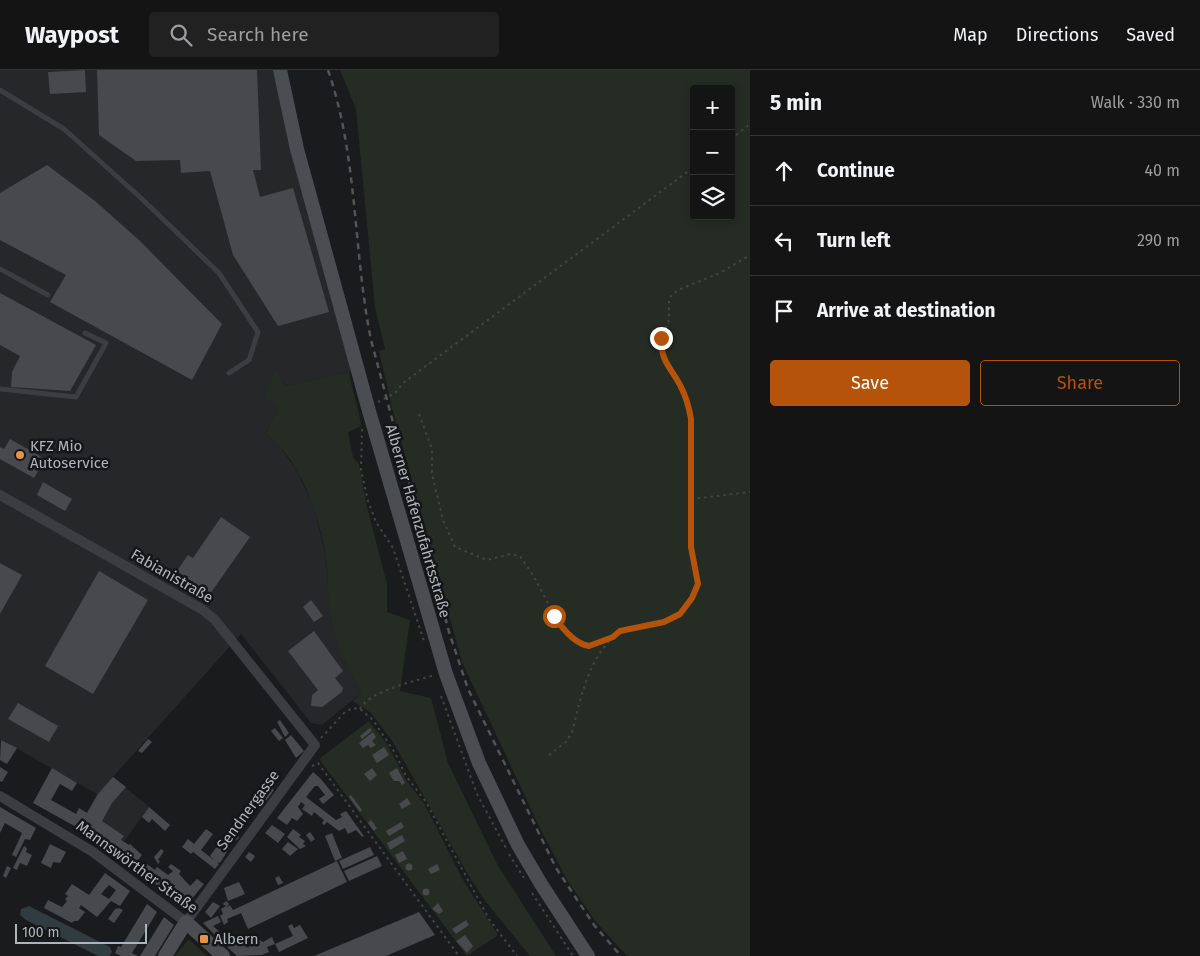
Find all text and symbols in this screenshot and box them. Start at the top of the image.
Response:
search box [149,12,499,57]
text: Waypost [25,21,119,49]
icon: search [167,21,195,49]
text: Search here [207,23,309,46]
text: Map [953,24,988,46]
text: Directions [1016,24,1098,46]
text: Saved [1126,24,1175,46]
map controls [690,85,735,220]
button: + [690,85,735,130]
text: 5 min [770,90,822,116]
text: Walk · 330 m [1091,93,1180,112]
button: − [690,130,735,175]
icon: ahead [770,157,798,185]
text: Continue [817,159,895,182]
text: 40 m [1145,161,1180,180]
button: layers [690,175,735,220]
icon: left [770,227,798,255]
text: Turn left [817,229,891,252]
text: 290 m [1137,231,1180,250]
icon: arrive [770,297,798,325]
text: Arrive at destination [817,299,996,322]
route end [650,327,673,350]
button: Save [770,360,970,406]
button: Share [980,360,1180,406]
street label: Alberner Hafenzufahrtsstraße [382,422,454,620]
place label: KFZ Mio Autoservice [30,437,109,472]
marker: KFZ Mio Autoservice [14,449,26,461]
street label: Fabianistraße [128,545,216,607]
route start [543,605,566,628]
street label: Sendnergasse [213,767,283,853]
street label: Mannswörther Straße [73,817,201,917]
scale bar [15,921,148,944]
text: 100 m [22,924,59,941]
place label: Albern [214,930,259,948]
marker: Albern [198,933,210,945]

